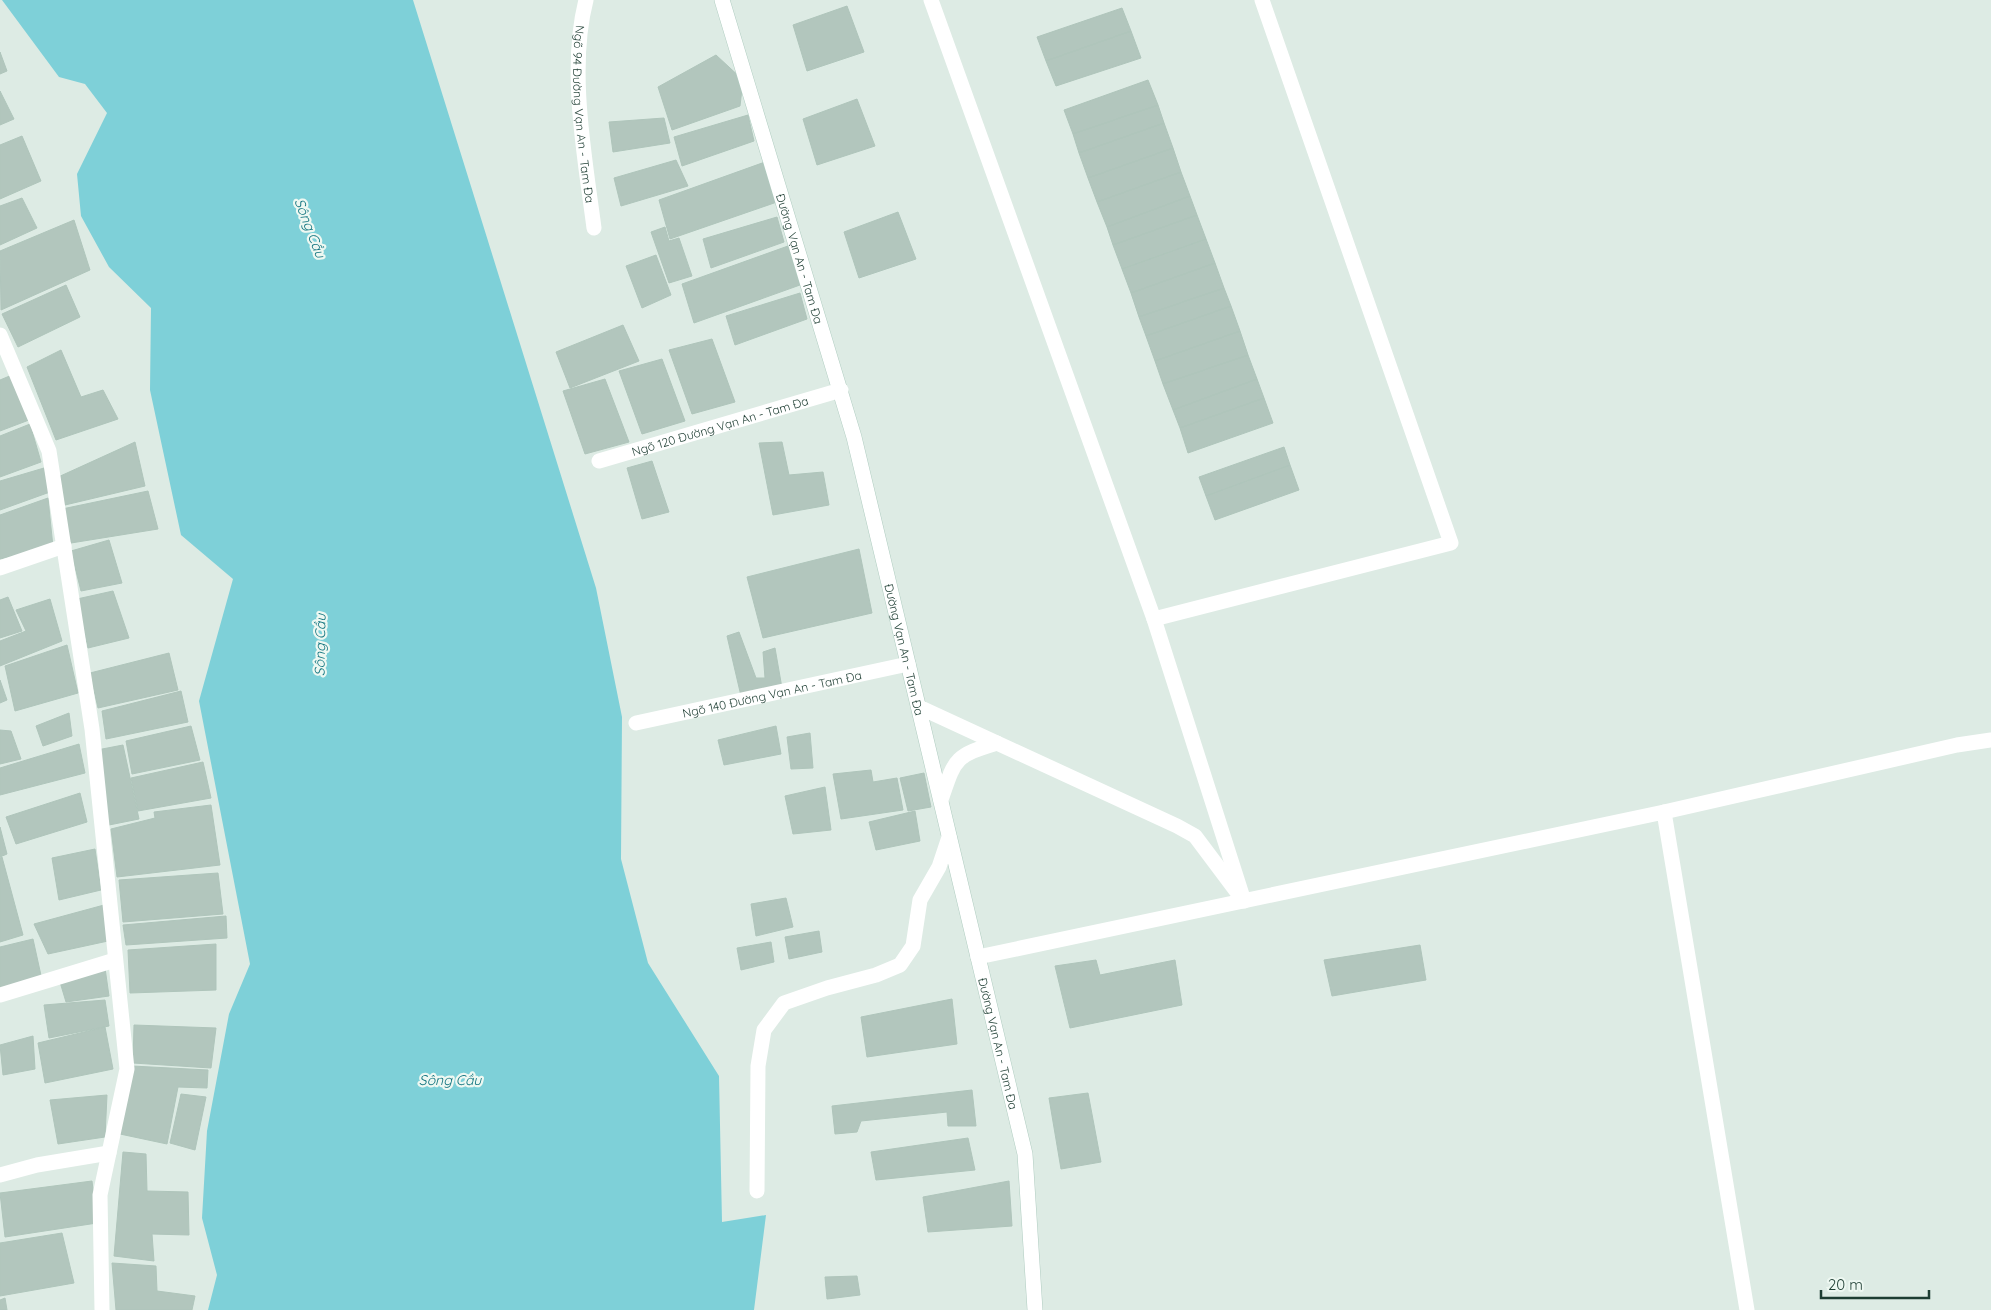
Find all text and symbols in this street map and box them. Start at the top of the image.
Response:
street label: Ngõ 94 Đường Vạn An - Tam Đa [571,24,598,204]
street label: Đường Vạn An - Tam Đa [773,192,827,325]
water label: Sông Cầu [290,196,330,261]
street label: Ngõ 120 Đường Vạn An - Tam Đa [630,392,810,459]
street label: Đường Vạn An - Tam Đa [882,582,928,717]
water label: Sông Cầu [310,613,330,676]
street label: Ngõ 140 Đường Vạn An - Tam Đa [681,667,863,720]
street label: Đường Vạn An - Tam Đa [976,976,1022,1111]
water label: Sông Cầu [419,1071,482,1089]
scale bar [1821,1268,1928,1300]
text: 20 m [1828,1275,1863,1294]

